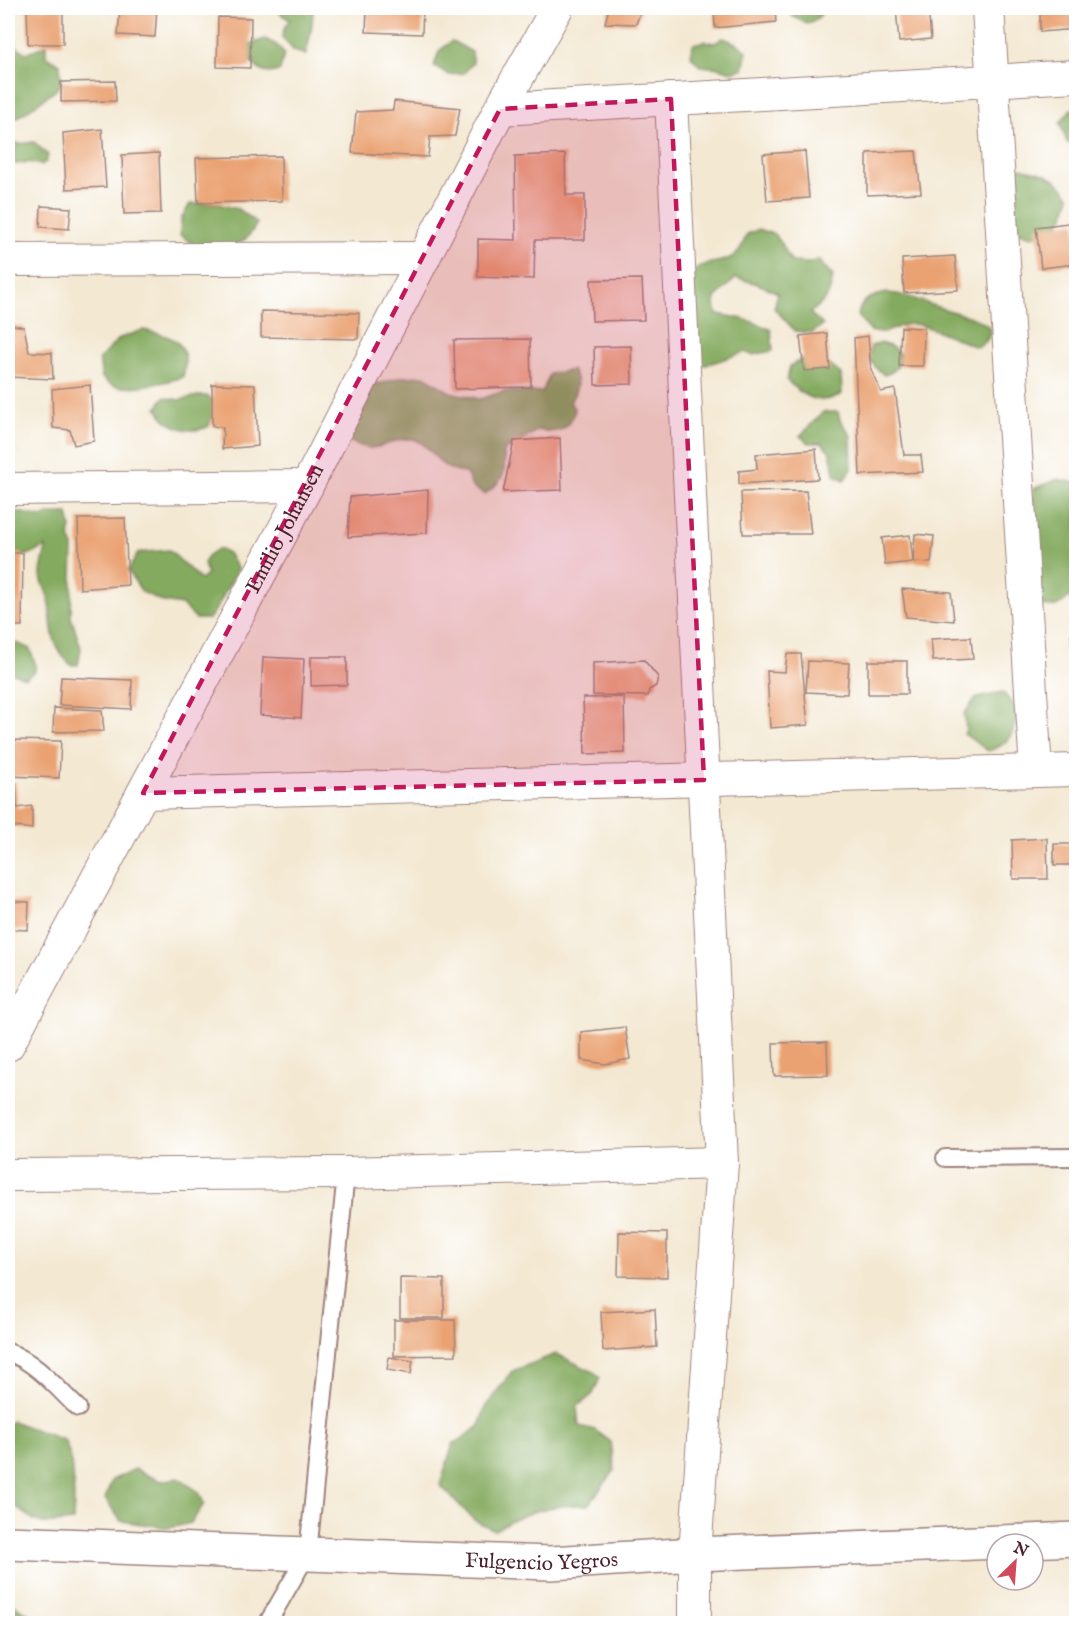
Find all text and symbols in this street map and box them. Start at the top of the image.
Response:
street label: Emilio Johansen [240,460,331,598]
north arrow [985,1532,1045,1592]
text: N [1009,1538,1031,1562]
street label: Fulgencio Yegros [465,1547,619,1578]

